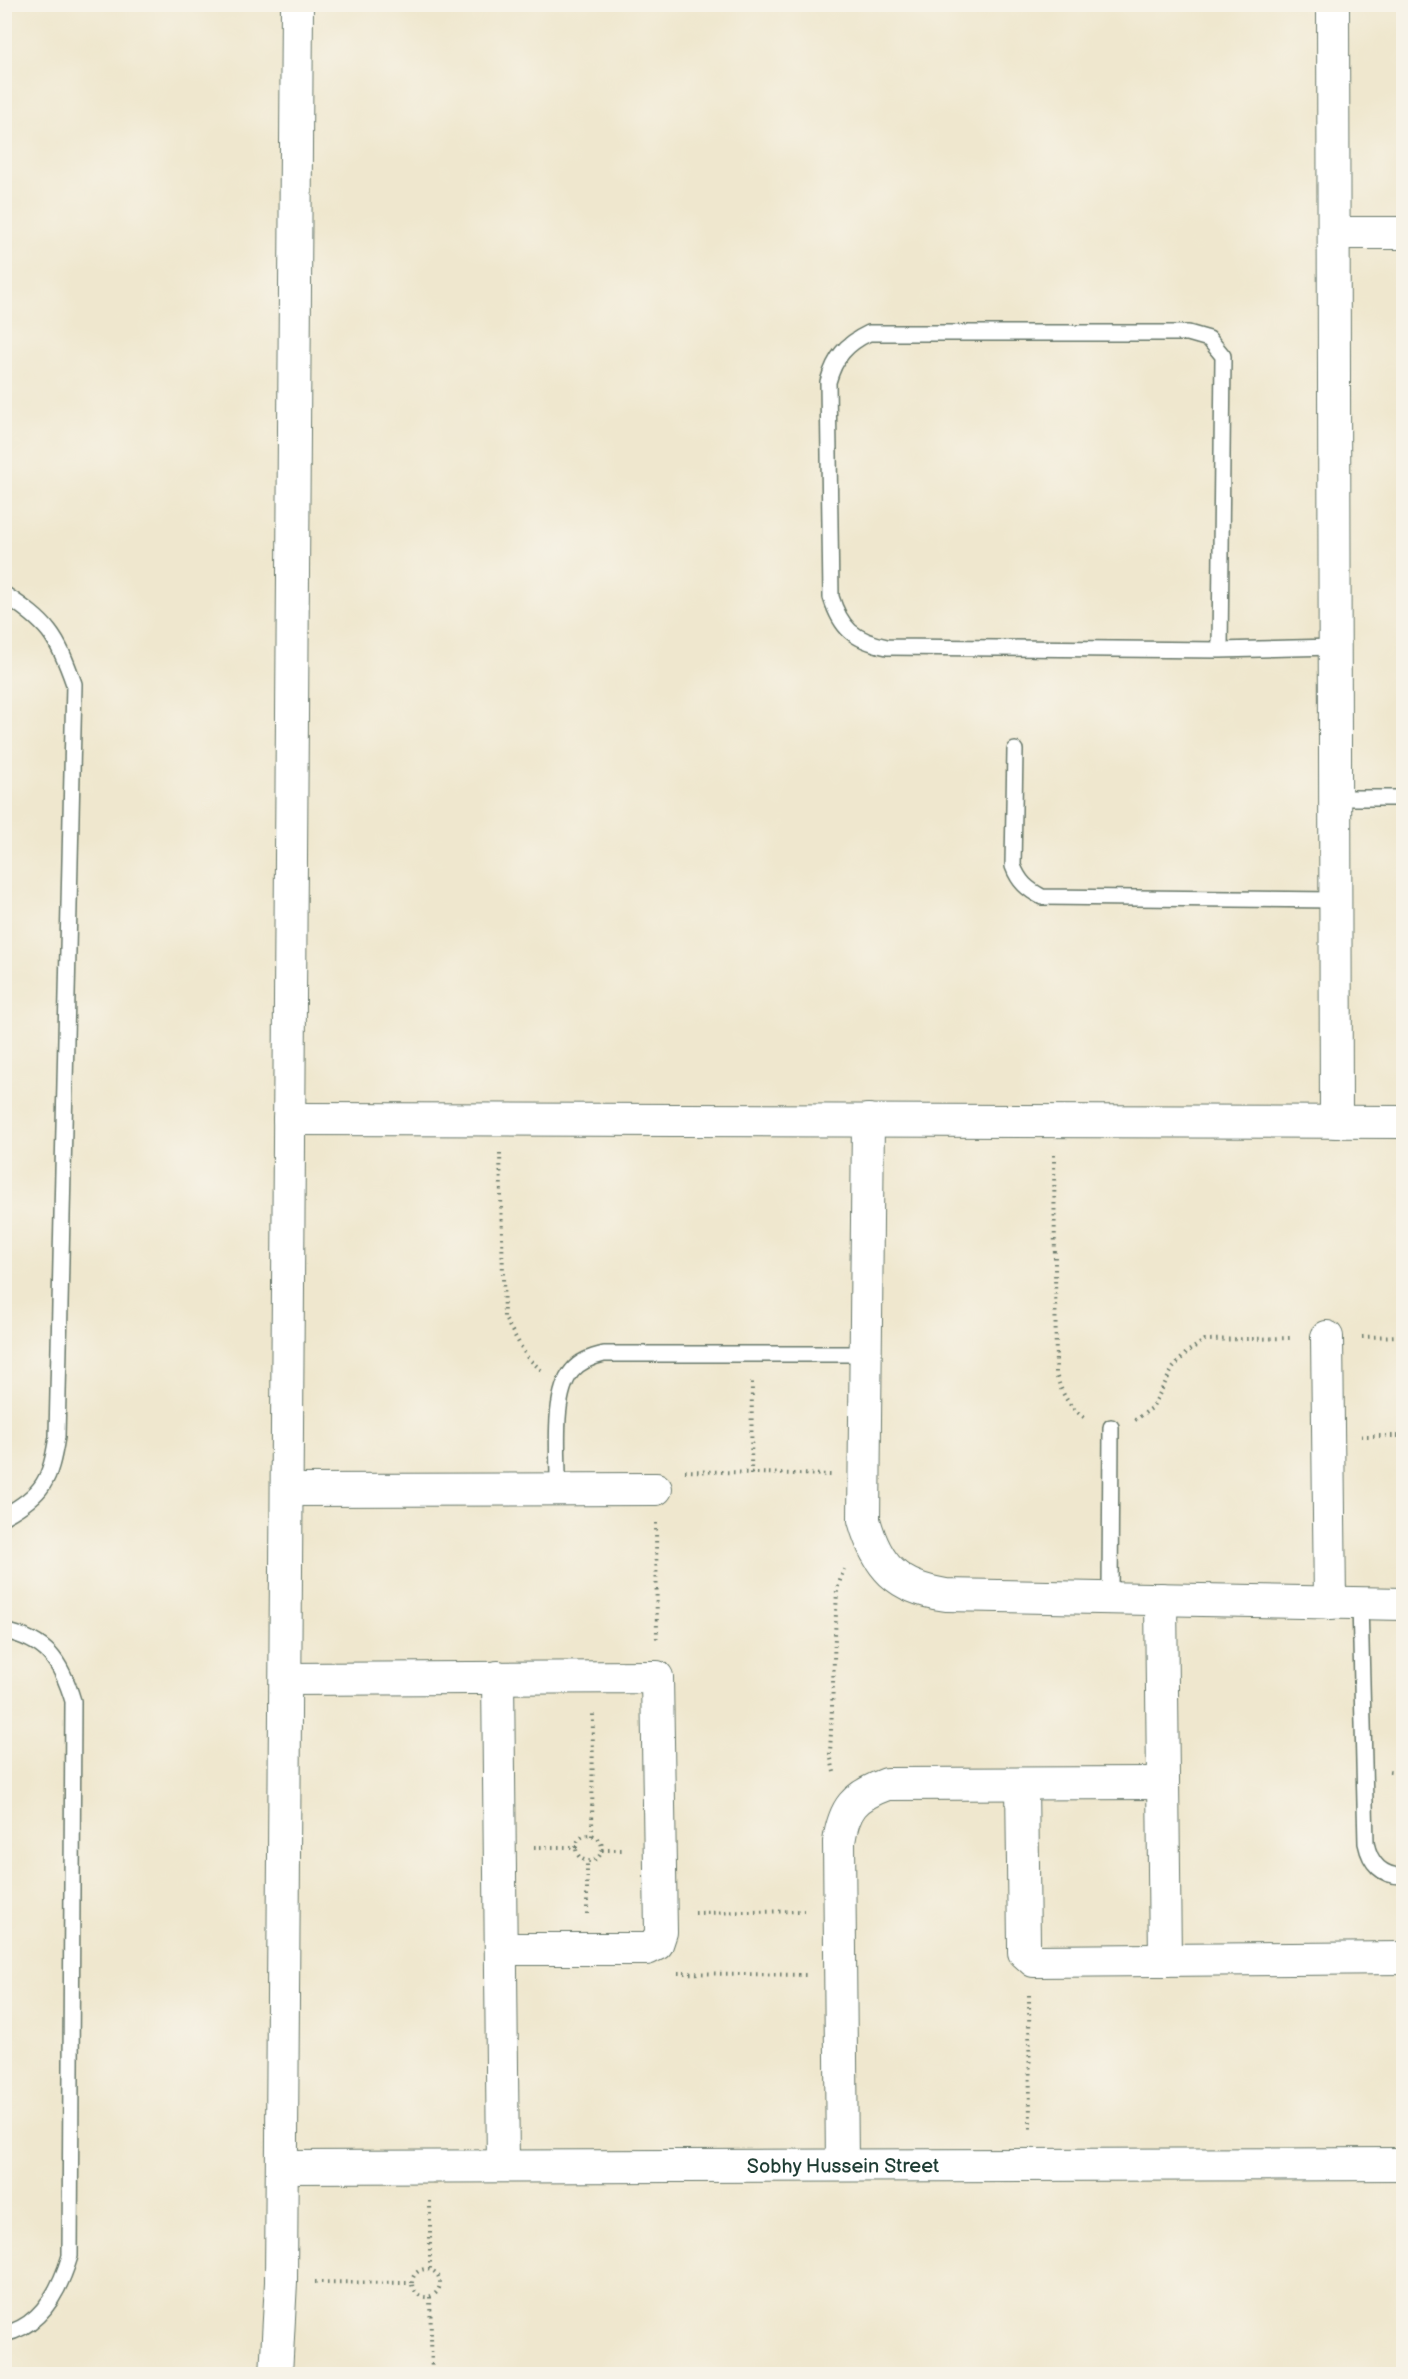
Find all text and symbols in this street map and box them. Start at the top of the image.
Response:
street label: Sobhy Hussein Street [747,2154,939,2179]

